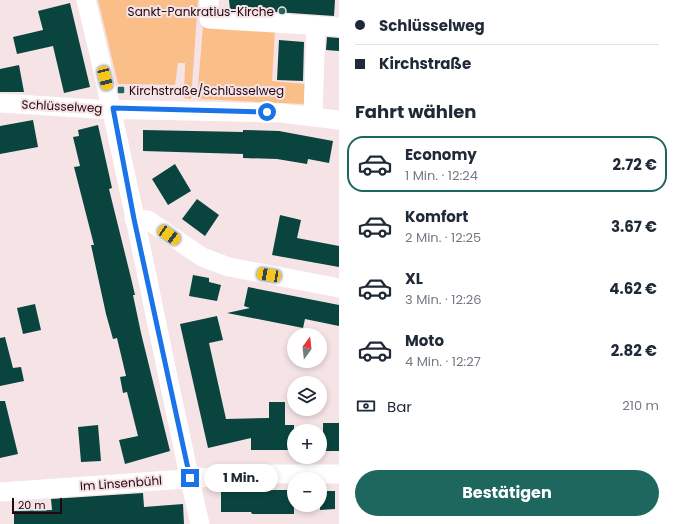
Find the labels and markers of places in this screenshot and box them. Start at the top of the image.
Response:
place label: Sankt-Pankratius-Kirche [128,3,274,20]
marker: Sankt-Pankratius-Kirche [277,6,287,16]
place label: Kirchstraße/Schlüsselweg [129,82,284,99]
marker: Kirchstraße/Schlüsselweg [116,85,126,95]

